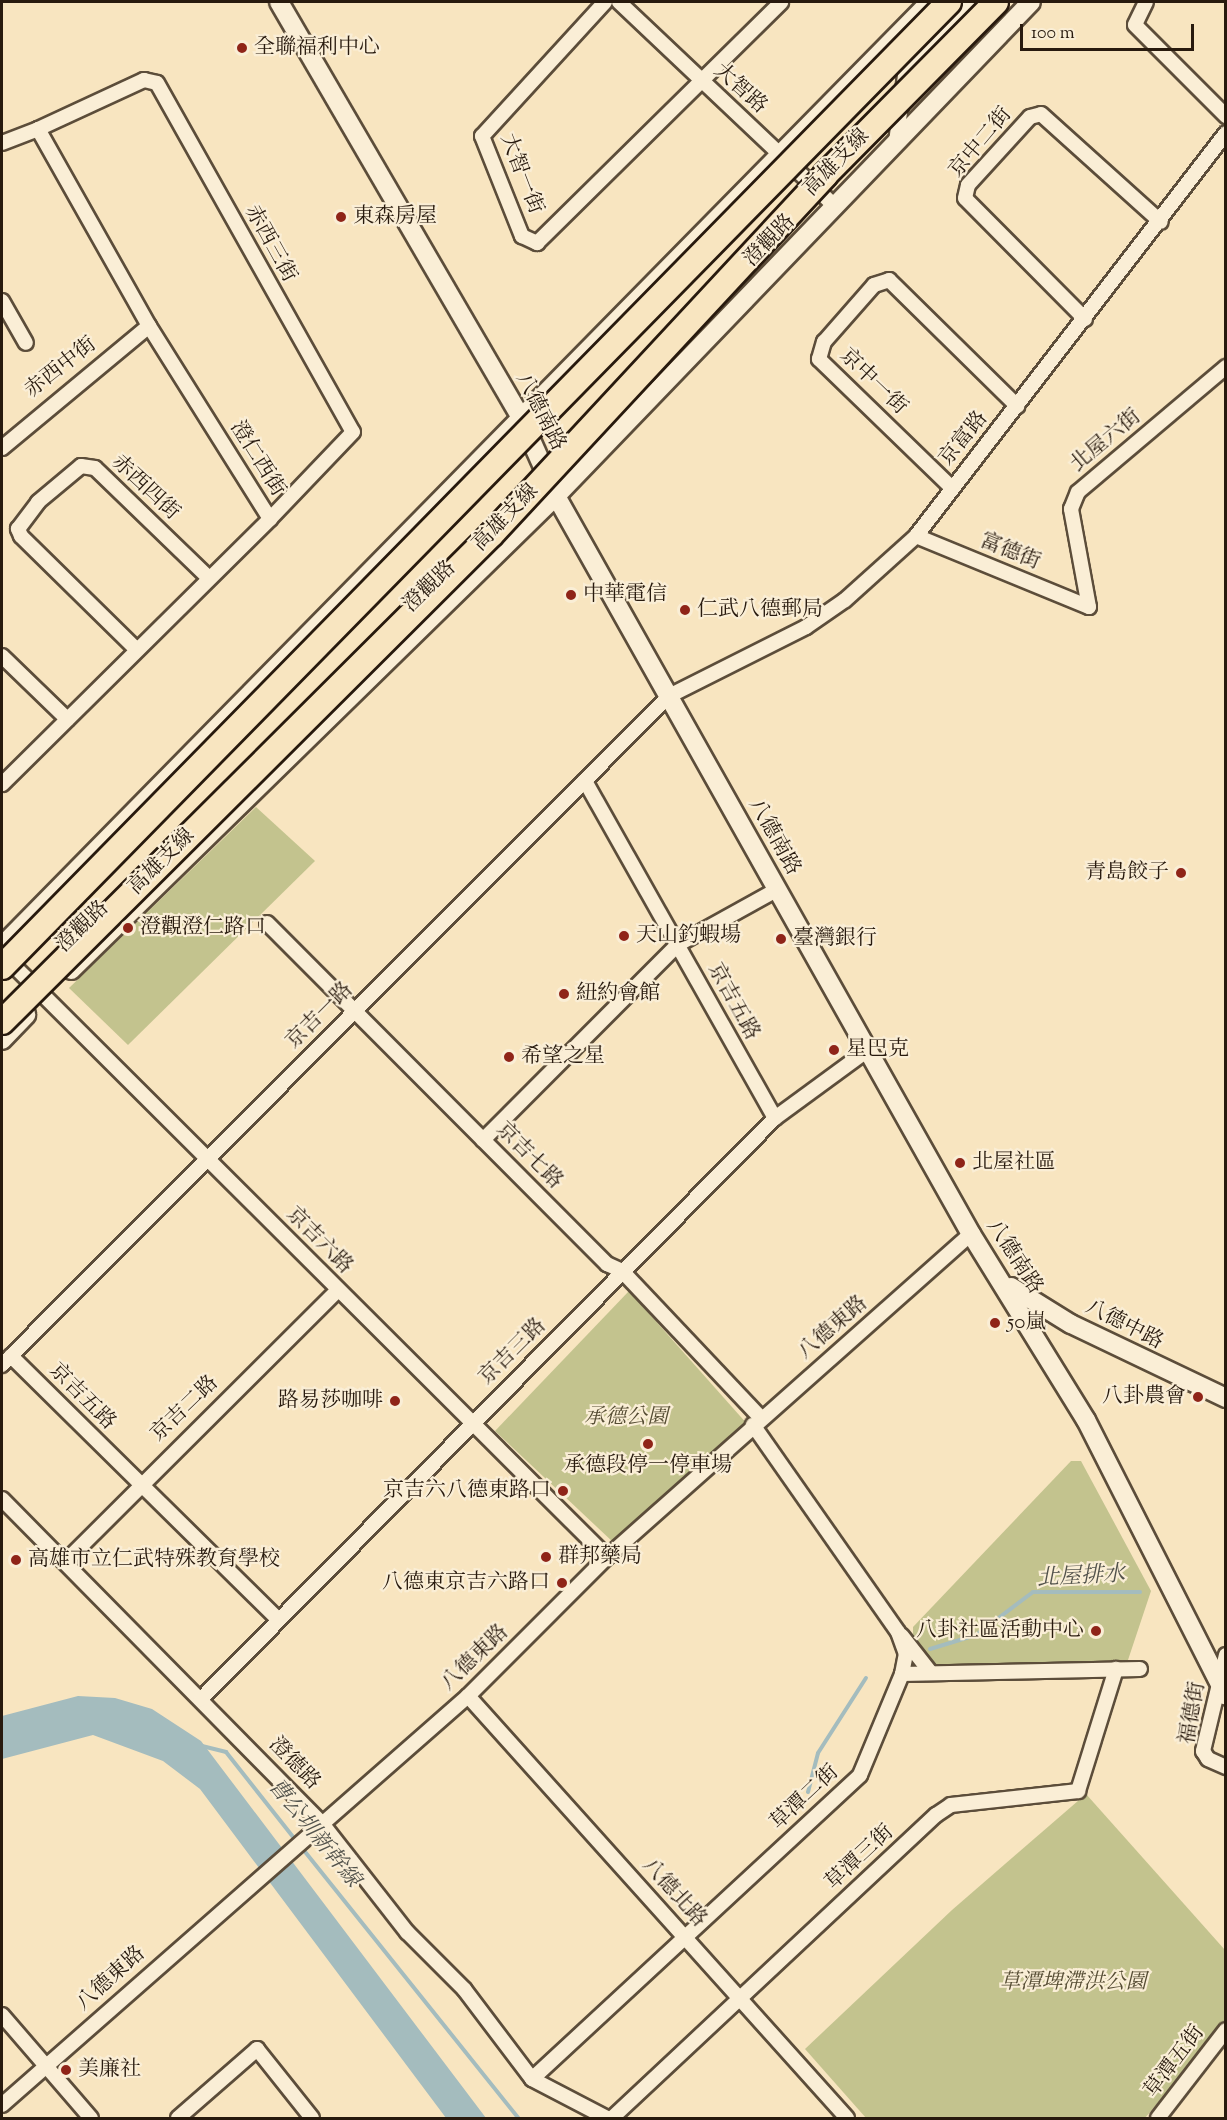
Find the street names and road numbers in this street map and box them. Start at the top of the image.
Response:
street label: 大智路 [708,59,772,119]
street label: 京中二街 [944,103,1018,183]
street label: 高雄支線 [799,124,875,202]
street label: 大智一街 [494,130,548,218]
street label: 赤西三街 [239,201,301,287]
street label: 澄觀路 [739,210,801,272]
street label: 赤西中街 [20,332,102,404]
street label: 京中一街 [834,344,912,420]
street label: 八德南路 [510,369,570,455]
street label: 北屋六街 [1066,404,1146,478]
street label: 京富路 [934,407,994,471]
street label: 澄仁西街 [224,417,290,501]
street label: 赤西四街 [106,450,184,526]
street label: 高雄支線 [468,479,544,557]
street label: 富德街 [976,529,1044,575]
street label: 澄觀路 [399,556,461,618]
street label: 八德南路 [743,794,805,880]
street label: 高雄支線 [123,823,201,901]
street label: 澄觀路 [52,896,114,958]
street label: 京吉五路 [702,959,764,1045]
street label: 京吉一路 [281,977,359,1055]
street label: 京吉七路 [490,1117,568,1195]
street label: 京吉六路 [280,1202,358,1280]
street label: 八德南路 [981,1215,1047,1299]
street label: 八德東路 [793,1291,873,1365]
street label: 八德中路 [1081,1295,1167,1355]
street label: 京吉三路 [474,1313,552,1391]
street label: 京吉五路 [43,1358,121,1436]
street label: 京吉二路 [146,1371,224,1447]
street label: 八德東路 [436,1620,514,1696]
street label: 福德街 [1175,1680,1211,1746]
street label: 澄德路 [263,1733,325,1795]
street label: 草潭二街 [766,1760,844,1836]
street label: 草潭三街 [821,1820,899,1896]
street label: 八德北路 [637,1853,711,1933]
street label: 八德東路 [71,1942,151,2016]
street label: 草潭五街 [1140,2021,1210,2103]

